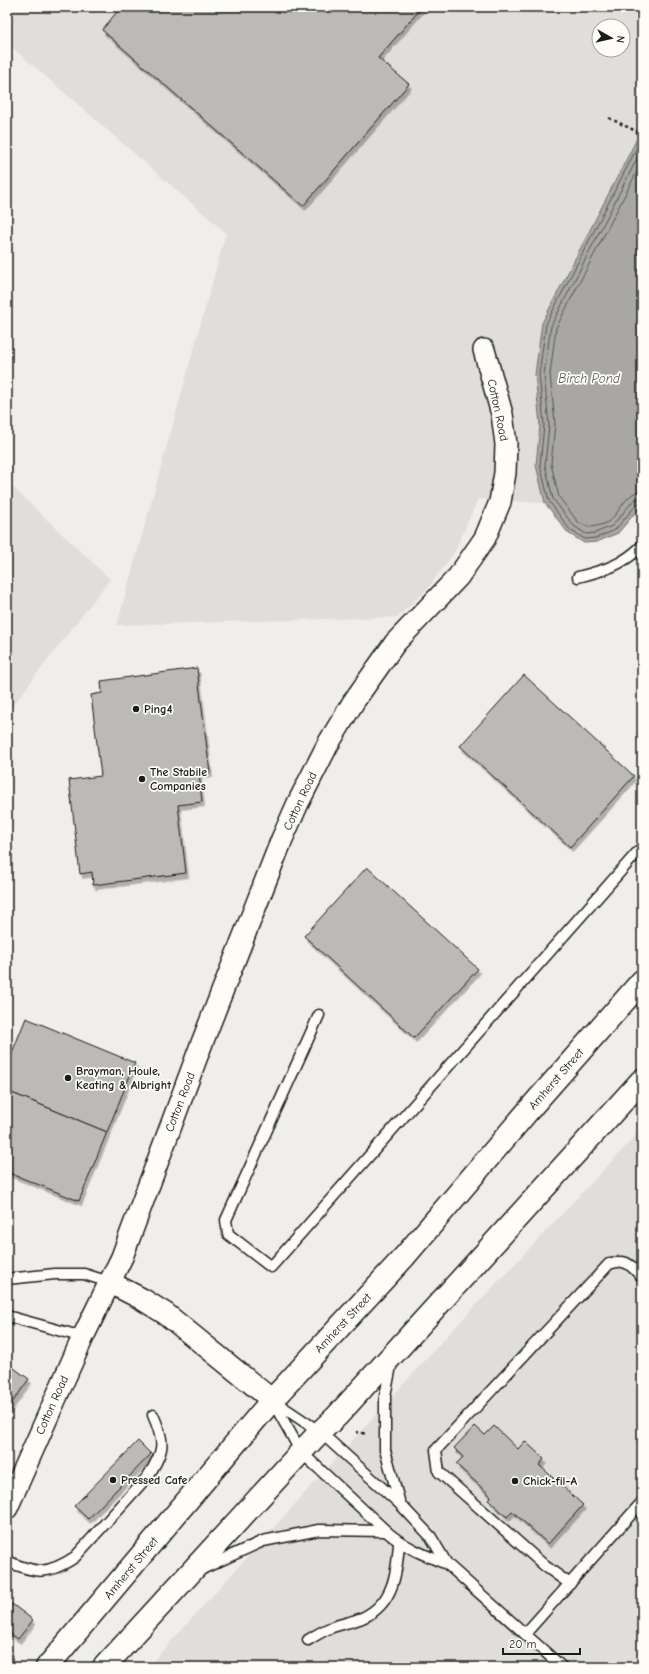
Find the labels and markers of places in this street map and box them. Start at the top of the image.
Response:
place label: Ping4 [144,702,173,716]
marker: Ping4 [131,704,141,714]
place label: The Stabile Companies [150,765,207,793]
marker: The Stabile Companies [137,774,147,784]
place label: Brayman, Houle, Keating & Albright [76,1064,172,1092]
marker: Brayman, Houle, Keating & Albright [63,1073,73,1083]
place label: Pressed Cafe [121,1473,188,1487]
place label: Chick-fil-A [523,1474,578,1488]
marker: Pressed Cafe [108,1475,118,1485]
marker: Chick-fil-A [510,1476,520,1486]

